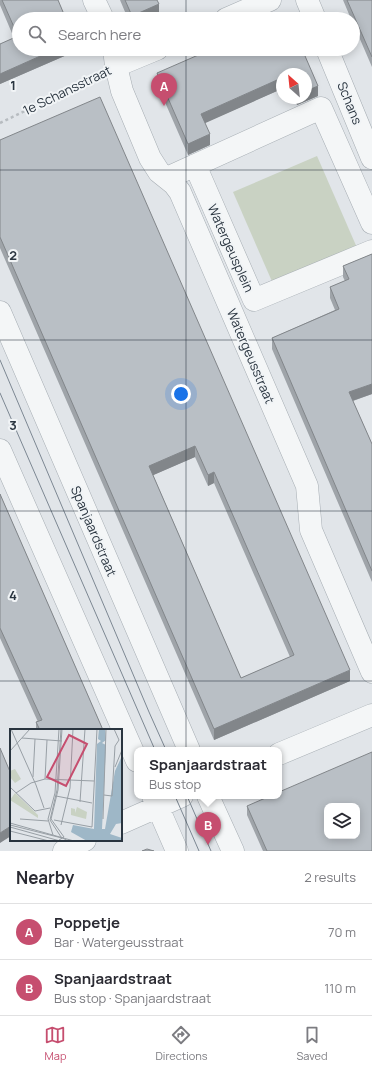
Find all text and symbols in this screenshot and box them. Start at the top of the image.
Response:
search box [12,12,360,56]
icon: search [26,23,48,45]
text: Search here [58,24,141,45]
street label: 1e Schansstraat [20,61,114,119]
north arrow [276,68,312,104]
pin: A [151,73,177,106]
text: 1 [10,76,16,94]
street label: Schans [333,79,367,127]
street label: Watergeusplein [204,201,258,295]
text: 2 [9,246,17,264]
street label: Watergeusstraat [223,306,279,406]
your location [171,384,191,404]
text: 3 [9,416,17,434]
street label: Spanjaardstraat [67,483,121,579]
text: 4 [9,586,17,604]
inset map [10,729,122,841]
popup [134,747,282,799]
text: Spanjaardstraat [149,754,267,775]
text: Bus stop [149,775,201,793]
map controls [324,803,360,839]
button: layers [324,803,360,839]
pin: B [195,812,221,845]
text: Nearby [16,866,74,889]
text: 2 results [304,868,356,886]
text: Poppetje [54,912,120,933]
text: A [25,923,33,941]
text: 70 m [328,923,356,941]
text: Bar · Watergeusstraat [54,933,184,951]
text: Spanjaardstraat [54,968,172,989]
text: B [25,979,33,997]
text: 110 m [324,979,356,997]
text: Bus stop · Spanjaardstraat [54,989,211,1007]
tab: Map [44,1024,66,1063]
tab: Directions [155,1024,208,1063]
tab: Saved [297,1024,328,1063]

